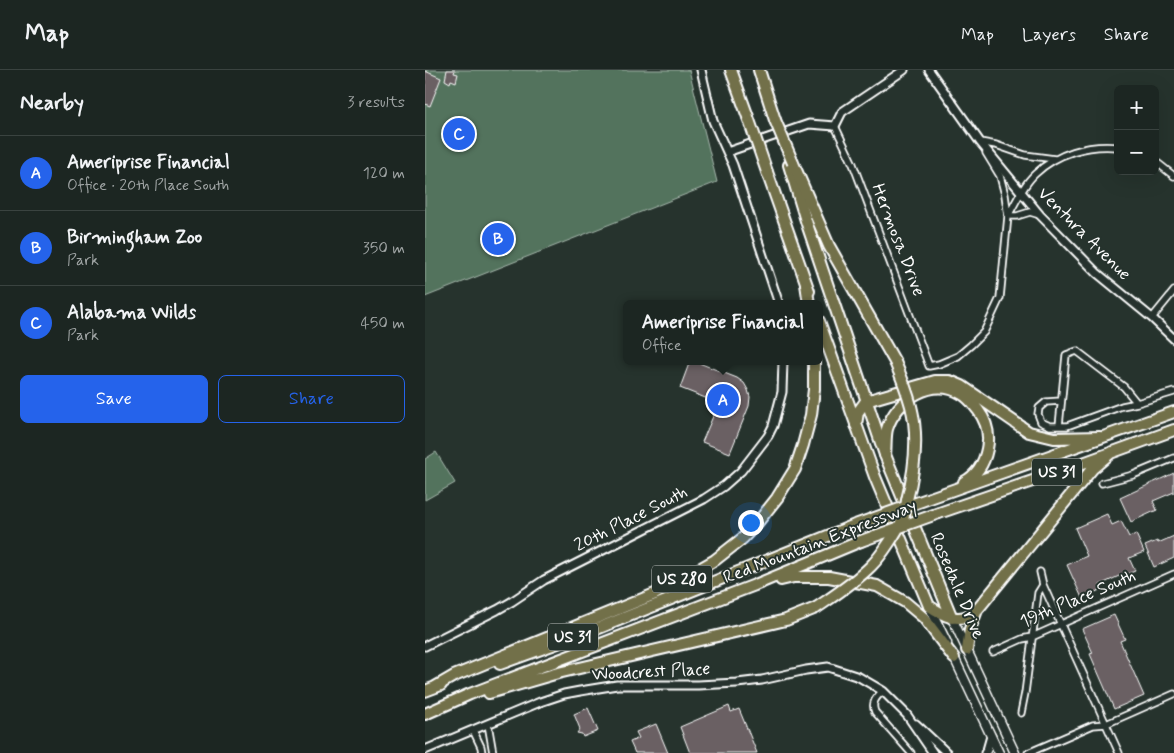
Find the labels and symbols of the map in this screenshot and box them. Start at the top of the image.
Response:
pin: C [443,115,475,153]
street label: Hermosa Drive [866,180,930,300]
street label: Ventura Avenue [1032,182,1136,286]
pin: B [482,220,514,258]
pin: A [707,381,739,419]
road number: US 31 [1032,458,1082,486]
street label: 20th Place South [570,480,692,558]
street label: Red Mountain Expressway [720,494,920,590]
your location [738,510,764,536]
street label: Rosedale Drive [924,529,990,643]
street label: 19th Place South [1016,564,1140,634]
road number: US 280 [652,566,712,592]
road number: US 31 [548,624,598,650]
street label: Woodcrest Place [591,657,711,687]

